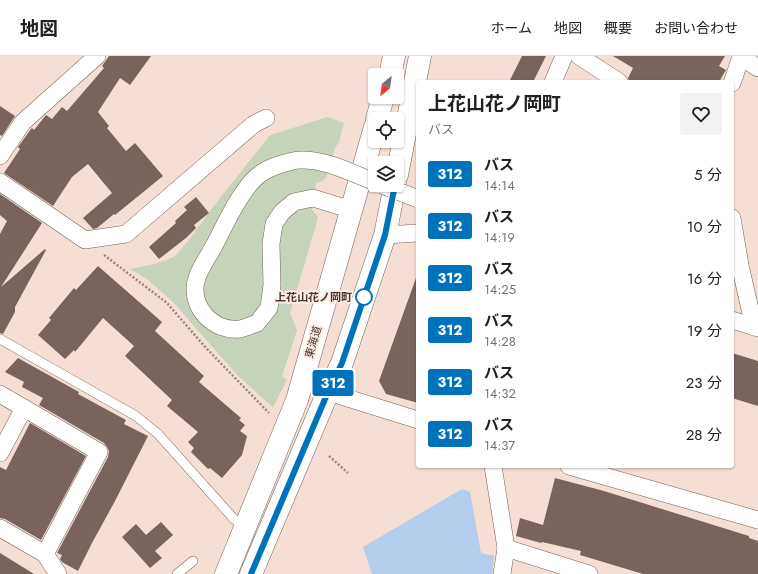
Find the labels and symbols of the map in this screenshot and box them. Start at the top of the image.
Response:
north arrow [368,68,404,104]
marker: 上花山花ノ岡町 [355,288,373,306]
place label: 上花山花ノ岡町 [275,289,352,305]
street label: 東海道 [301,324,325,360]
line badge: 312 [310,370,356,396]

